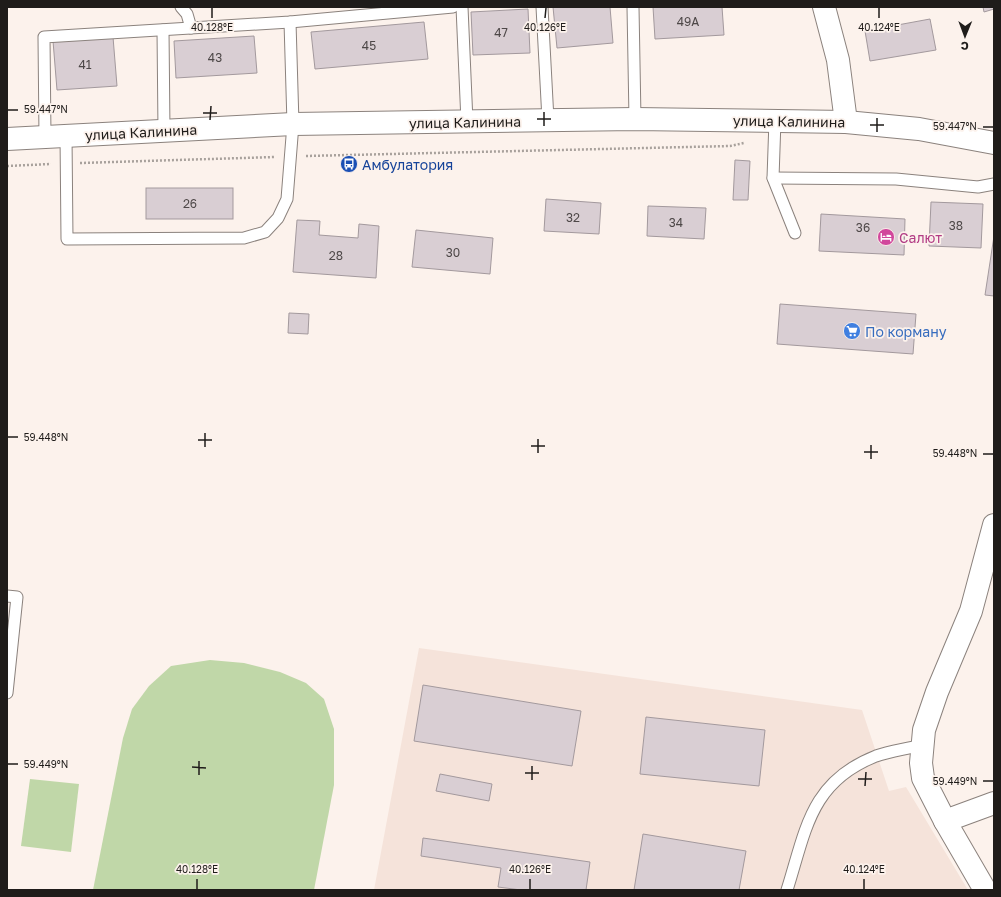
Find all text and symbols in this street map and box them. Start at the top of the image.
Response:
house number: 49А [677,14,699,29]
north arrow [945,16,985,56]
text: 40.128°E [191,21,233,33]
text: 40.126°E [524,21,566,33]
text: 40.124°E [858,21,900,33]
house number: 47 [494,25,508,40]
house number: 45 [362,38,376,53]
text: С [961,40,969,53]
house number: 43 [208,50,222,65]
house number: 41 [78,57,92,72]
text: 59.447°N [24,103,68,115]
street label: улица Калинина [733,112,845,130]
street label: улица Калинина [409,113,521,131]
text: 59.447°N [933,120,977,132]
street label: улица Калинина [84,121,198,143]
bus stop icon: Амбулатория [339,154,359,174]
place label: Амбулатория [362,156,453,173]
house number: 26 [183,196,197,211]
house number: 32 [566,210,580,225]
house number: 34 [669,215,683,230]
house number: 38 [949,218,963,233]
house number: 36 [856,220,870,235]
hotel icon: Салют [876,227,896,247]
place label: Салют [899,229,942,246]
house number: 30 [446,245,460,260]
house number: 28 [329,248,343,263]
supermarket icon: По корману [842,321,862,341]
place label: По корману [865,323,947,340]
text: 59.448°N [24,431,68,443]
text: 59.448°N [933,447,977,459]
text: 59.449°N [24,758,68,770]
text: 59.449°N [933,775,977,787]
text: 40.128°E [176,863,218,875]
text: 40.126°E [509,863,551,875]
text: 40.124°E [843,863,885,875]

